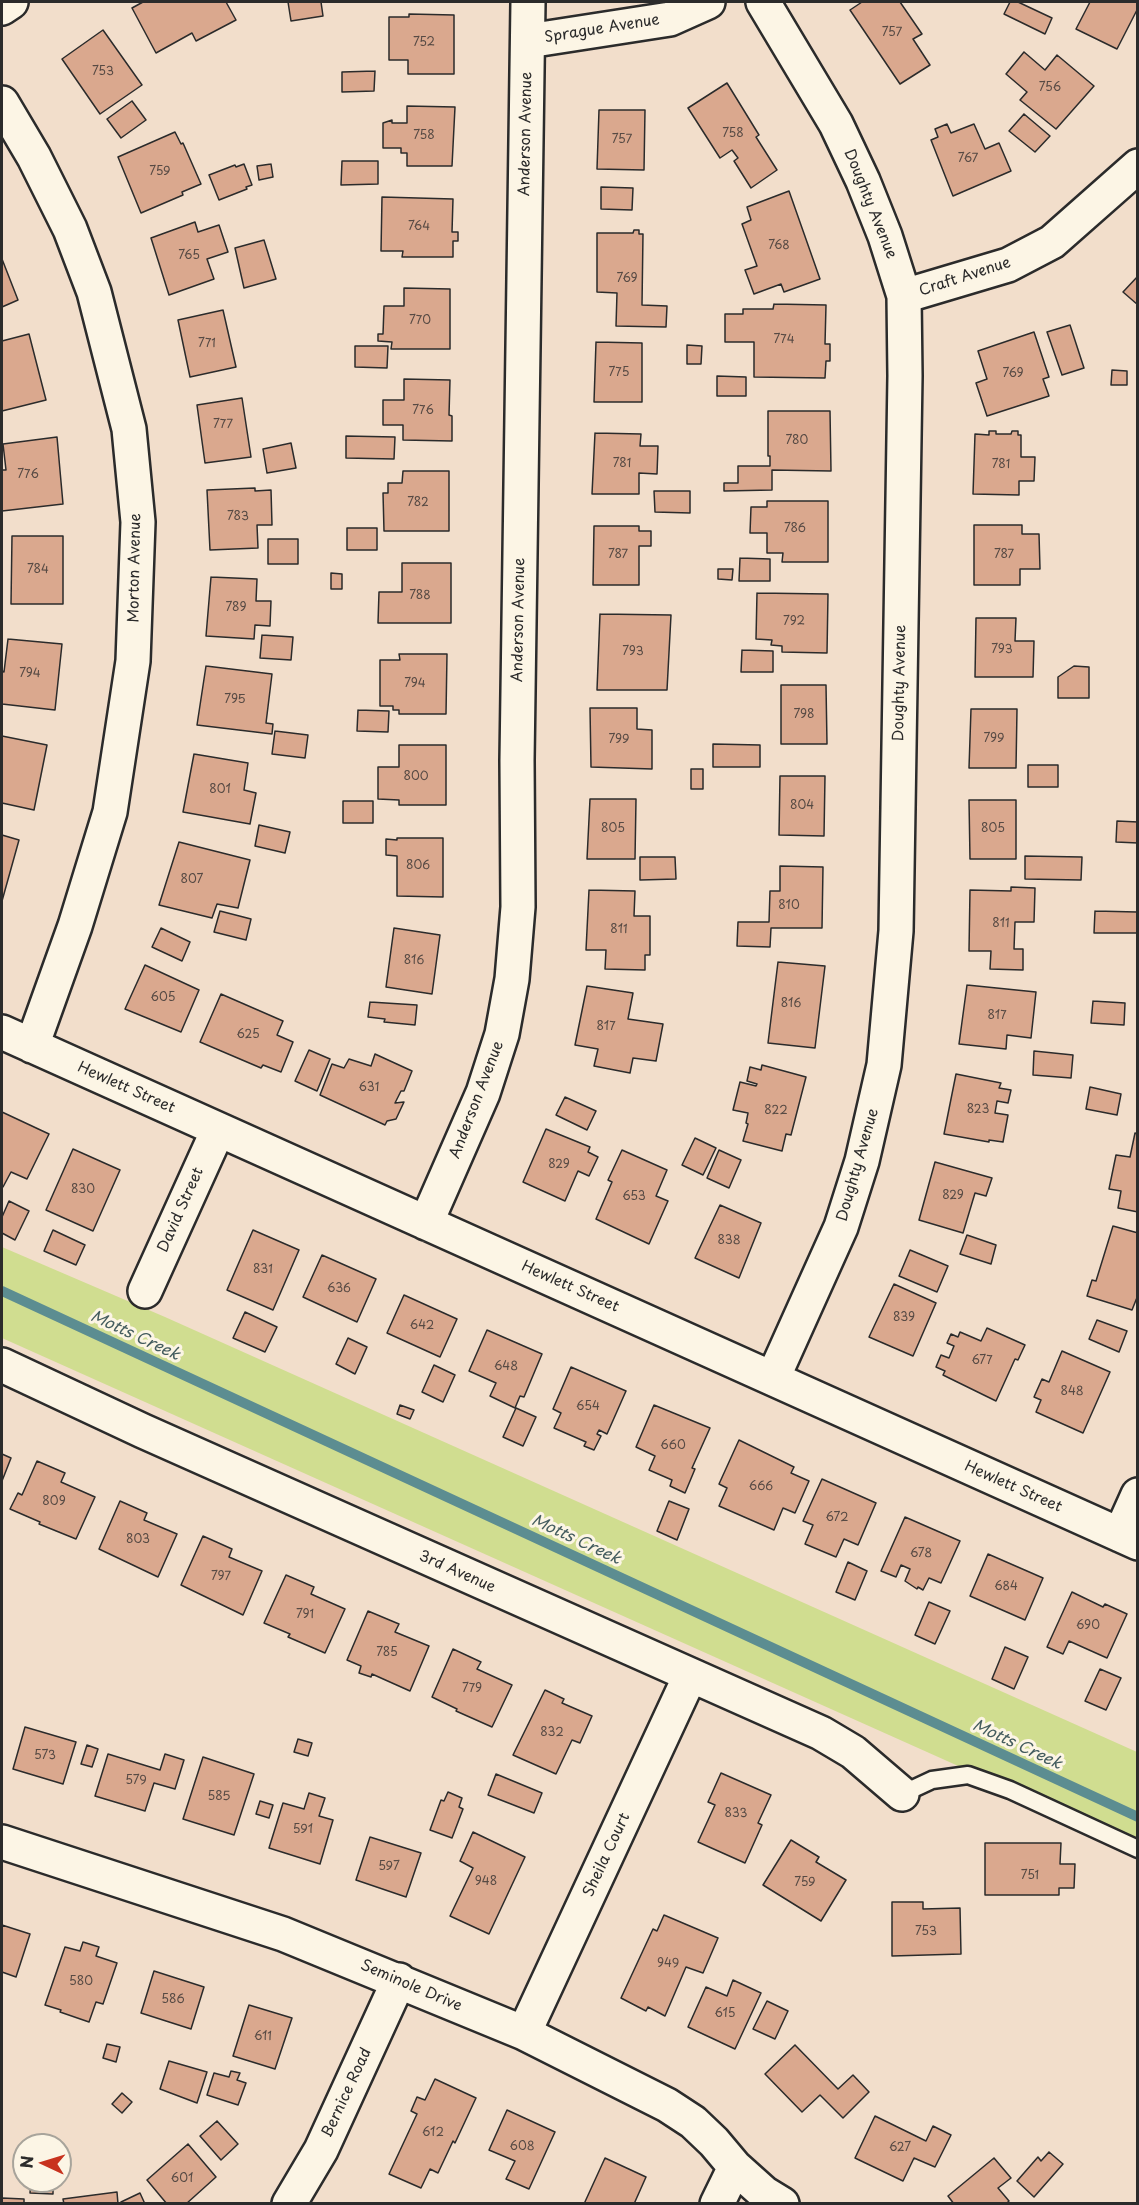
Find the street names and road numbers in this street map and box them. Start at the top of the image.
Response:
street label: Sprague Avenue [543,11,661,47]
street label: Anderson Avenue [516,72,536,196]
street label: Doughty Avenue [840,147,900,261]
street label: Craft Avenue [917,254,1013,300]
street label: Morton Avenue [125,513,145,623]
street label: Anderson Avenue [509,558,529,682]
street label: Doughty Avenue [890,625,910,741]
street label: Anderson Avenue [446,1039,508,1161]
street label: Hewlett Street [74,1058,178,1118]
street label: Doughty Avenue [833,1107,883,1223]
street label: David Street [154,1165,208,1255]
street label: Hewlett Street [518,1257,622,1317]
street label: Hewlett Street [961,1457,1065,1517]
street label: 3rd Avenue [416,1547,498,1597]
street label: Sheila Court [580,1810,634,1900]
street label: Seminole Drive [358,1957,464,2015]
street label: Bernice Road [318,2045,376,2141]

